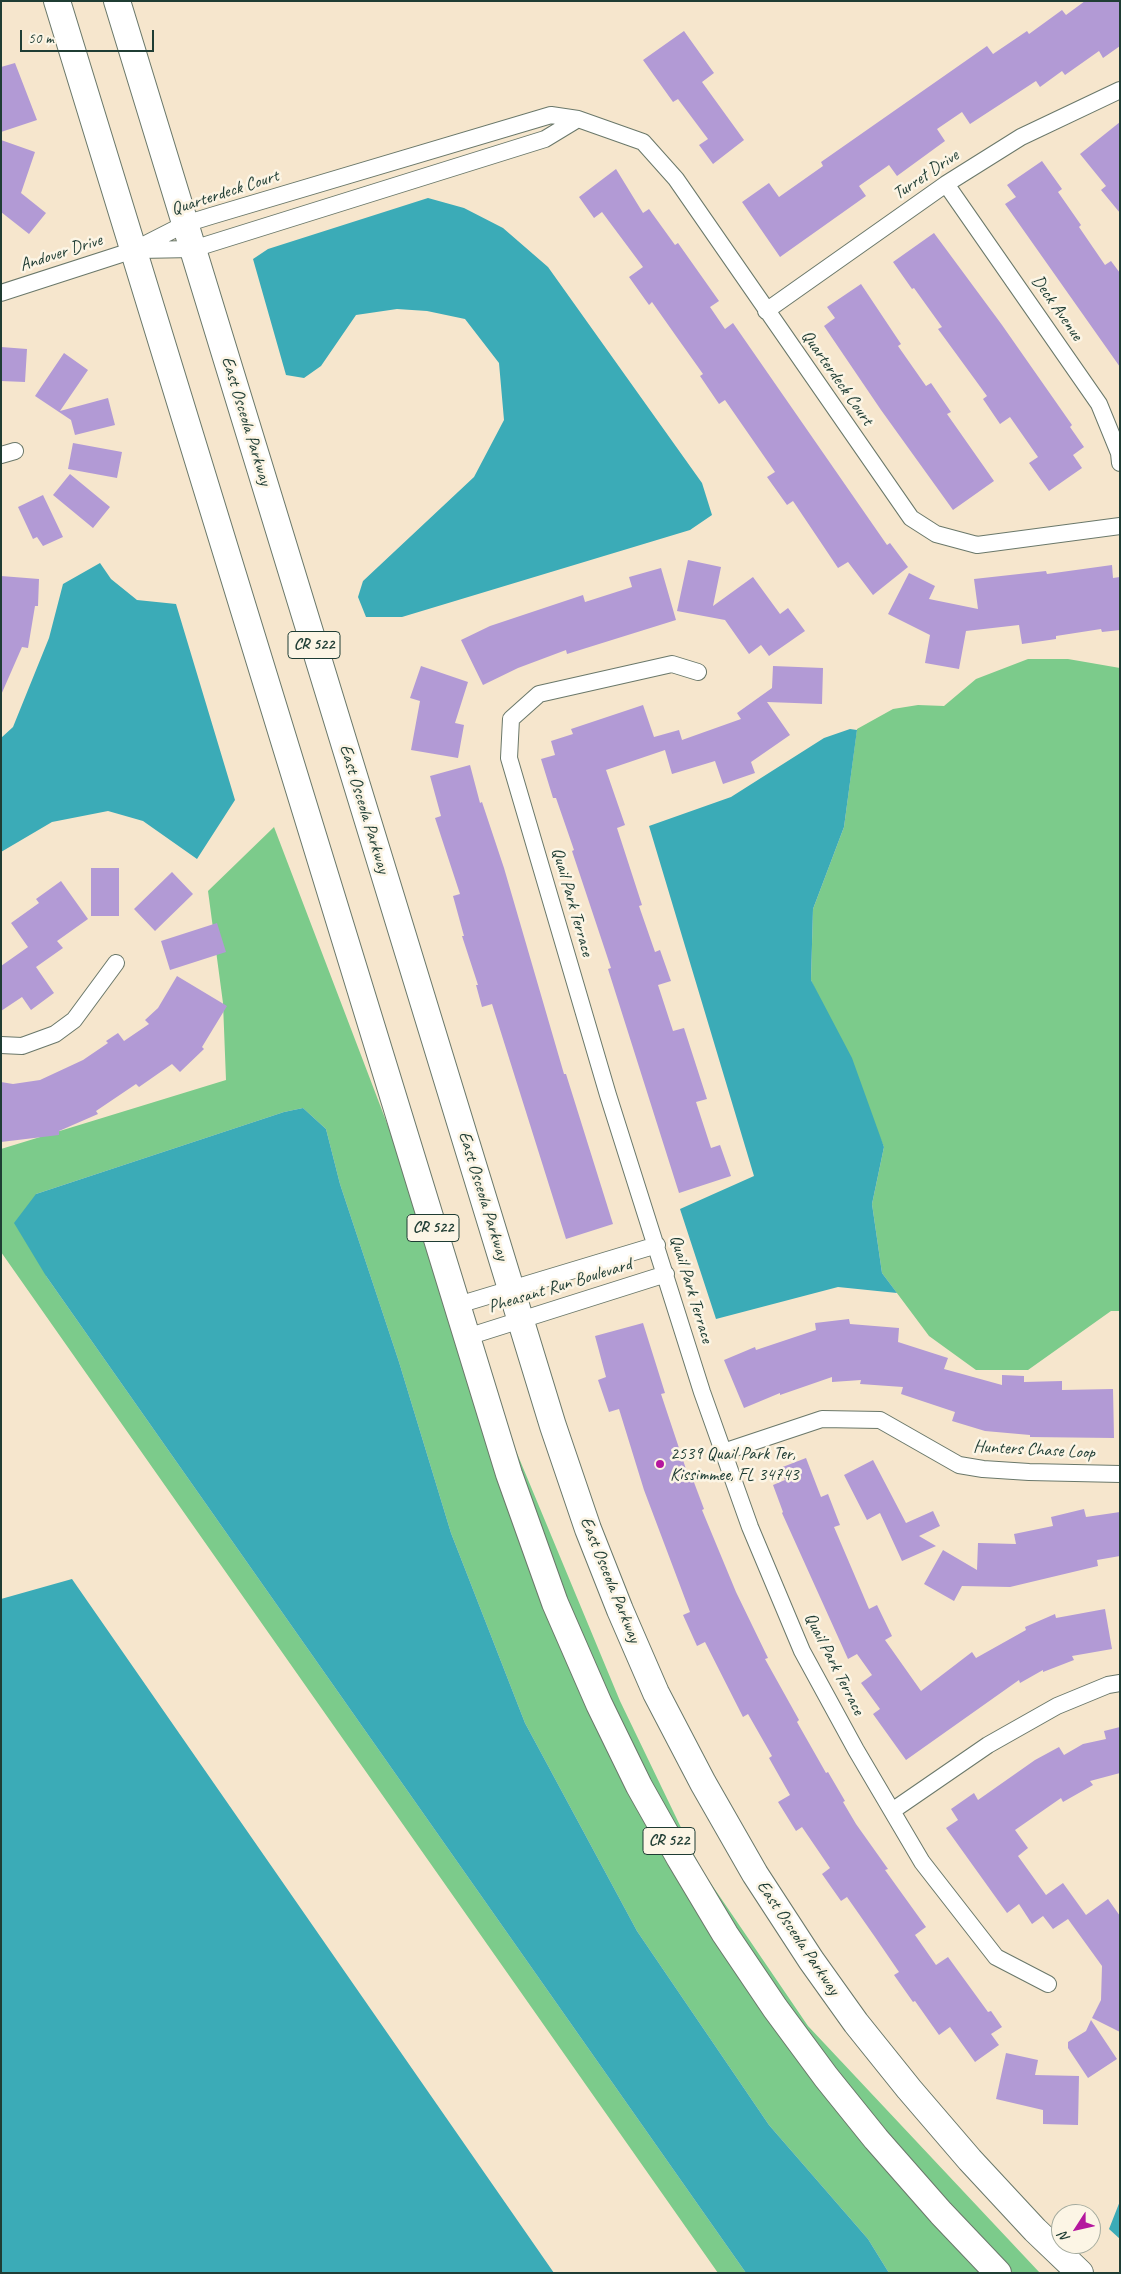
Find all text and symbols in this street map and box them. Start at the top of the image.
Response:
scale bar [22,20,156,52]
text: 50 m [28,29,54,48]
street label: Turret Drive [889,145,963,205]
street label: Quarterdeck Court [168,165,282,221]
street label: Andover Drive [17,230,105,276]
street label: Deck Avenue [1027,271,1087,345]
street label: Quarterdeck Court [796,326,878,430]
street label: East Osceola Parkway [216,354,276,488]
road number: CR 522 [288,632,340,658]
street label: East Osceola Parkway [334,742,394,876]
street label: Quail Park Terrace [546,845,598,959]
street label: East Osceola Parkway [453,1129,513,1263]
road number: CR 522 [407,1214,459,1242]
street label: Quail Park Terrace [664,1232,718,1346]
street label: Pheasant Run Boulevard [486,1254,634,1318]
street label: Hunters Chase Loop [973,1436,1095,1464]
place label: 2539 Quail Park Ter, Kissimmee, FL 34743 [670,1443,799,1486]
marker: 2539 Quail Park Ter, Kissimmee, FL 34743 [654,1458,666,1470]
street label: East Osceola Parkway [575,1514,645,1646]
street label: Quail Park Terrace [799,1609,869,1719]
road number: CR 522 [643,1828,695,1854]
street label: East Osceola Parkway [752,1877,844,1999]
north arrow [1051,2204,1101,2254]
text: N [1055,2229,1074,2246]

